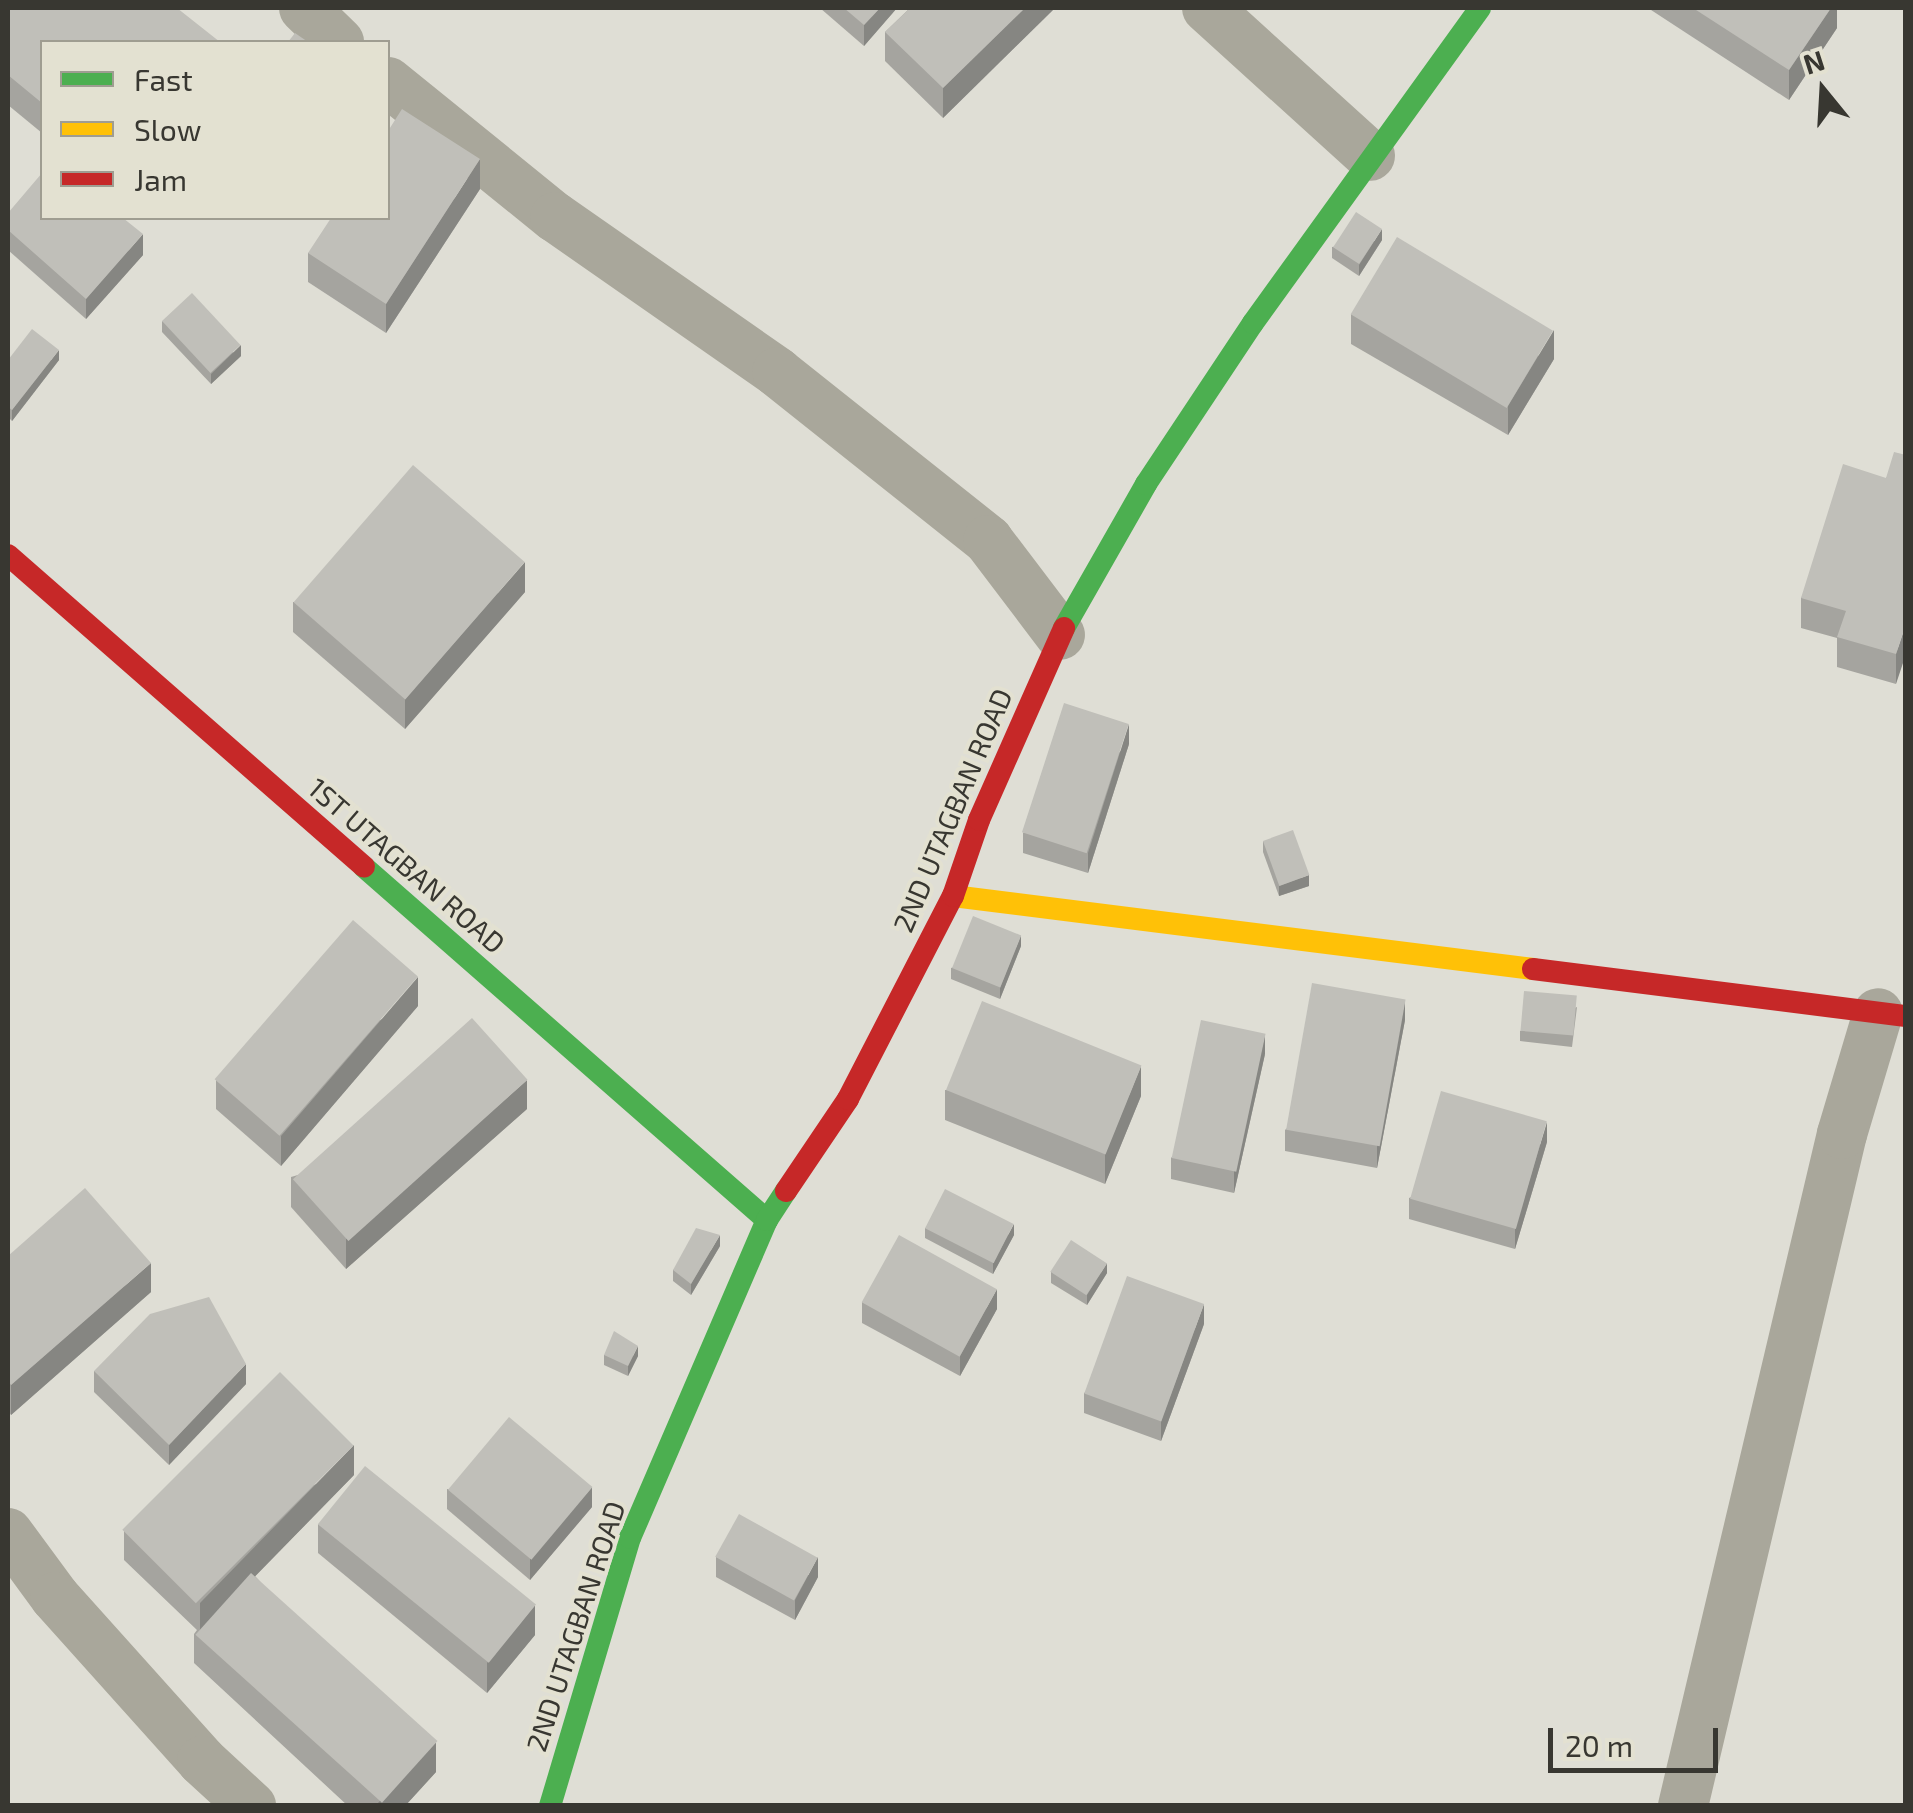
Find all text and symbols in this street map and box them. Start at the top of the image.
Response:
legend [40,40,390,220]
north arrow [1773,40,1873,140]
text: N [1799,42,1829,81]
text: Fast [134,61,193,97]
text: Slow [134,111,201,147]
text: Jam [134,161,187,197]
street label: 2ND UTAGBAN ROAD [886,683,1018,937]
street label: 1ST UTAGBAN ROAD [302,770,512,960]
street label: 2ND UTAGBAN ROAD [519,1497,631,1755]
scale bar [1553,1708,1723,1770]
text: 20 m [1565,1727,1633,1763]

